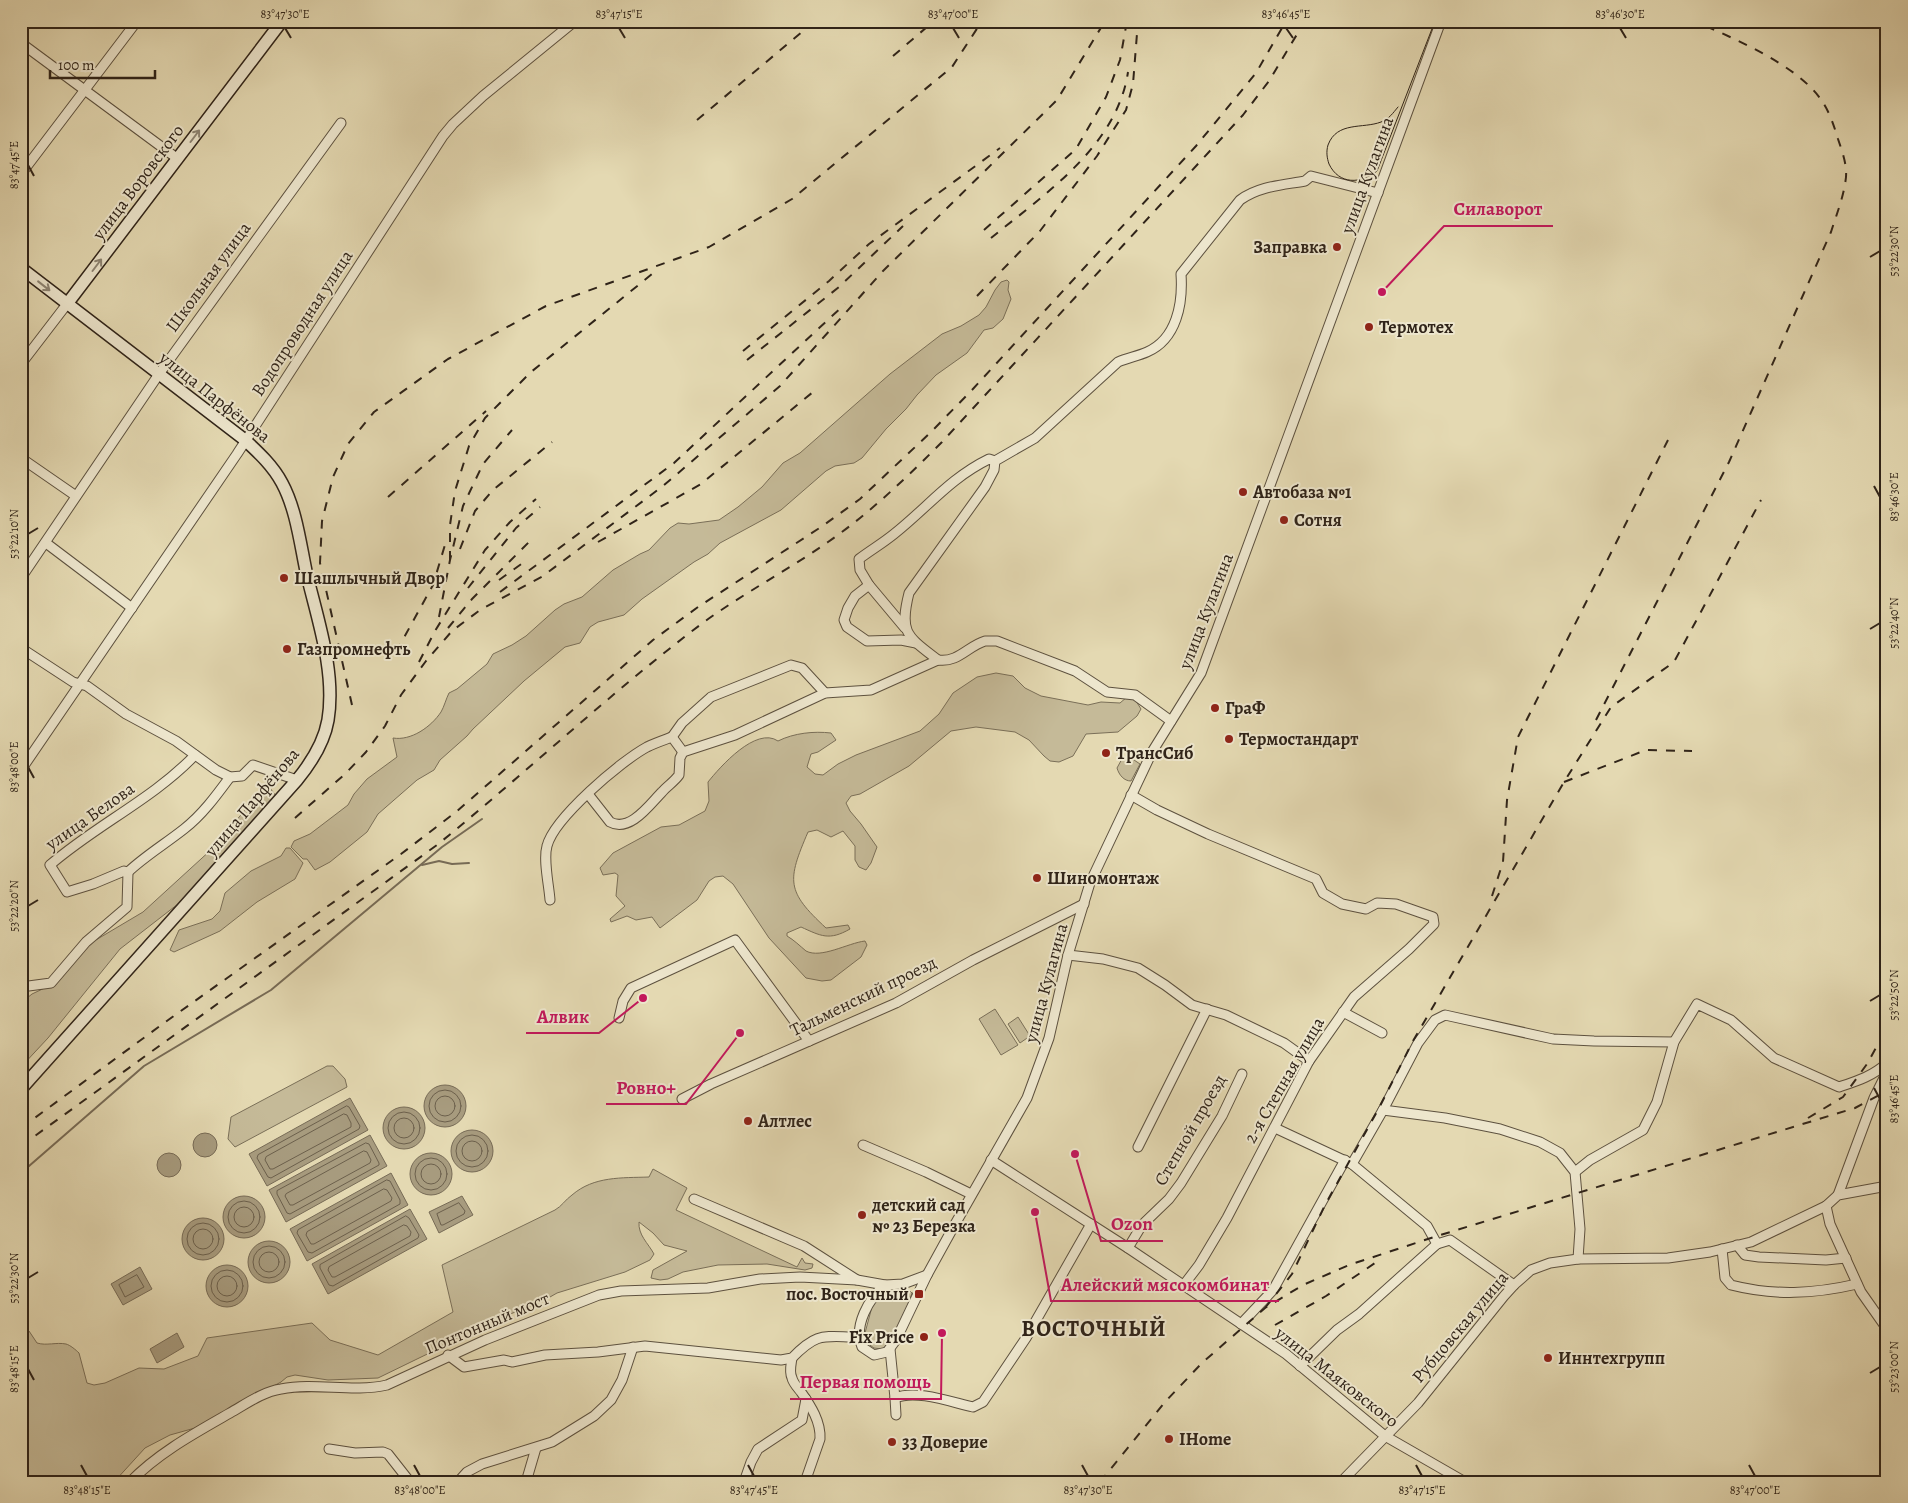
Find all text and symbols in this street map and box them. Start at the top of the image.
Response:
text: 83°47'30"E [260,6,310,22]
text: 83°47'15"E [596,6,642,22]
text: 83°47'00"E [928,6,978,22]
text: 83°46'45"E [1262,6,1310,22]
text: 83°46'30"E [1595,6,1645,22]
scale bar [50,48,155,80]
text: 100 m [58,55,95,75]
street label: улица Кулагина [1334,113,1399,238]
street label: улица Воровского [86,119,189,245]
one-way arrow [190,129,200,143]
text: 83°47'45"E [6,141,22,189]
callout: Силаворот [1444,192,1553,226]
text: Силаворот [1454,196,1543,222]
street label: Школьная улица [160,216,257,337]
text: 53°22'30"N [1886,225,1902,276]
place label: Заправка [1253,235,1327,259]
marker: Заправка [1331,241,1343,253]
street label: Водопроводная улица [246,245,359,401]
one-way arrow [91,259,102,272]
one-way arrow [37,281,51,291]
place label: Термотех [1379,315,1454,339]
marker: Термотех [1363,321,1375,333]
street label: улица Парфёнова [154,345,276,449]
text: 83°46'30"E [1886,472,1902,522]
place label: Автобаза №1 [1252,480,1352,504]
marker: Автобаза №1 [1237,486,1249,498]
place label: Сотня [1294,508,1342,532]
text: 53°22'10"N [6,509,22,559]
marker: Сотня [1278,514,1290,526]
street label: улица Кулагина [1172,549,1239,674]
place label: Шашлычный Двор [294,566,445,590]
marker: Шашлычный Двор [278,572,290,584]
text: 53°22'40"N [1886,597,1902,649]
place label: Газпромнефть [297,637,411,661]
marker: Газпромнефть [281,643,293,655]
place label: ГраФ [1225,696,1266,720]
marker: ГраФ [1209,702,1221,714]
place label: Термостандарт [1239,727,1358,751]
marker: Термостандарт [1223,733,1235,745]
text: 83°48'00"E [6,741,22,793]
place label: ТрансСиб [1116,741,1194,765]
street label: улица Парфёнова [199,742,305,862]
marker: ТрансСиб [1100,747,1112,759]
street label: улица Белова [40,776,140,856]
place label: Шиномонтаж [1047,866,1159,890]
marker: Шиномонтаж [1031,872,1043,884]
text: 53°22'20"N [6,880,22,932]
street label: улица Кулагина [1018,920,1074,1046]
street label: Тальменский проезд [786,950,940,1042]
text: 53°22'50"N [1886,969,1902,1021]
callout: Алвик [526,999,599,1033]
text: Алвик [536,1004,589,1030]
street label: 2-я Степная улица [1238,1012,1330,1147]
callout: Ровно+ [606,1070,686,1104]
street label: Степной проезд [1148,1070,1232,1190]
text: Ровно+ [616,1075,676,1101]
text: 83°46'45"E [1886,1075,1902,1123]
place label: Алтлес [757,1109,812,1133]
marker: Алтлес [742,1115,754,1127]
place label: детский сад № 23 Березка [871,1193,976,1238]
callout: Ozon [1101,1207,1163,1241]
marker: детский сад № 23 Березка [856,1209,868,1221]
text: Ozon [1111,1211,1153,1237]
text: 53°22'30"N [6,1252,22,1303]
street label: Рубцовская улица [1406,1266,1514,1388]
callout: Алейский мясокомбинат [1051,1267,1279,1301]
text: Алейский мясокомбинат [1060,1272,1269,1298]
place label: пос. Восточный [786,1282,909,1306]
street label: Понтонный мост [421,1286,553,1360]
marker: пос. Восточный [913,1288,925,1300]
district label: ВОСТОЧНЫЙ [1021,1314,1167,1344]
street label: улица Маяковского [1269,1321,1404,1433]
place label: Fix Price [849,1325,914,1349]
marker: Fix Price [918,1331,930,1343]
text: 53°23'00"N [1886,1341,1902,1393]
text: 83°48'15"E [6,1345,22,1393]
place label: Иннтехгрупп [1558,1346,1665,1370]
marker: Иннтехгрупп [1542,1352,1554,1364]
callout: Первая помощь [790,1365,941,1399]
text: Первая помощь [799,1369,931,1395]
place label: IHome [1179,1427,1231,1451]
place label: 33 Доверие [902,1430,988,1454]
marker: IHome [1163,1433,1175,1445]
marker: 33 Доверие [886,1436,898,1448]
text: 83°48'15"E [63,1482,111,1498]
text: 83°48'00"E [394,1482,446,1498]
text: 83°47'45"E [730,1482,778,1498]
text: 83°47'30"E [1063,1482,1113,1498]
text: 83°47'15"E [1399,1482,1445,1498]
text: 83°47'00"E [1730,1482,1780,1498]

